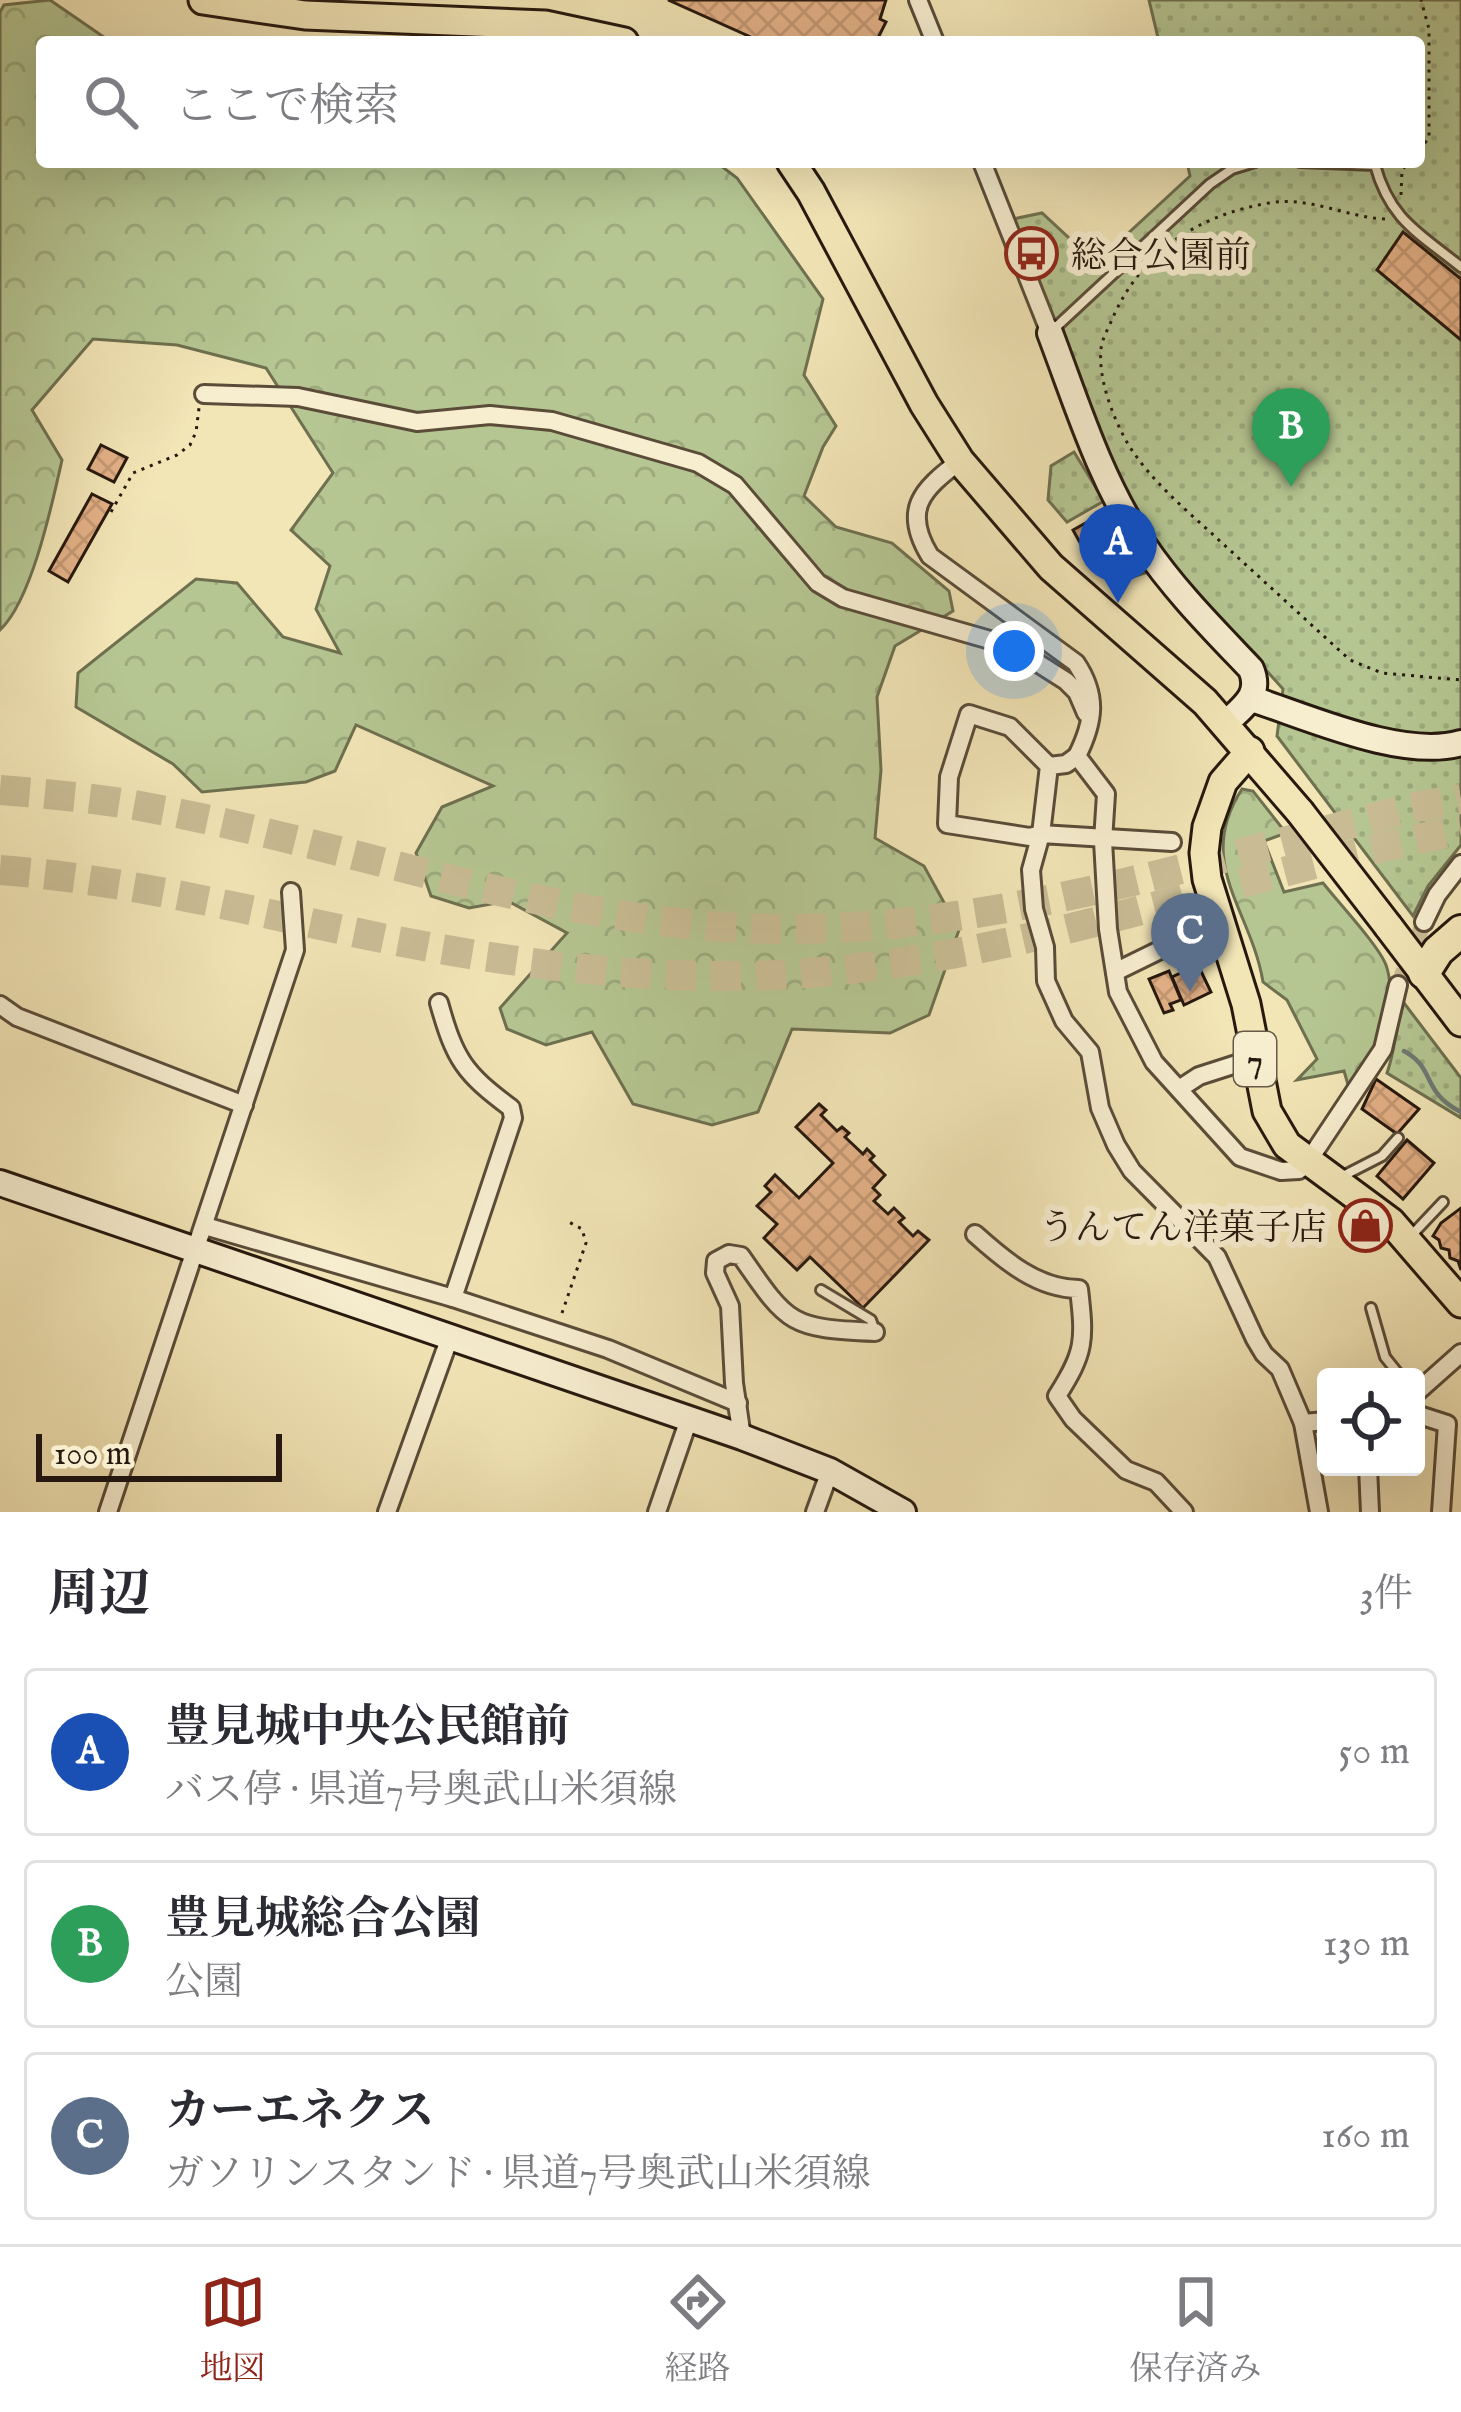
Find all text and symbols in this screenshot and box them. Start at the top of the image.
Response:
search box [36,36,1425,168]
icon: search [78,69,144,135]
text: ここで検索 [174,79,399,136]
bus stop icon: 総合公園前 [1004,226,1060,282]
place label: 総合公園前 [1071,234,1251,280]
pin: B [1252,388,1330,487]
pin: A [1079,504,1157,603]
your location [984,621,1044,681]
pin: C [1151,893,1229,992]
road number: 7 [1234,1032,1276,1086]
shop icon: うんてん洋菓子店 [1338,1198,1394,1254]
place label: うんてん洋菓子店 [1039,1206,1327,1252]
map controls [1317,1368,1425,1476]
button: locate [1317,1368,1425,1476]
scale bar [36,1428,282,1481]
text: 100 m [54,1434,131,1476]
text: 周辺 [48,1564,150,1629]
text: 3件 [1359,1571,1413,1620]
text: 豊見城中央公民館前 [165,1700,570,1757]
text: A [77,1728,103,1777]
text: 50 m [1338,1728,1410,1777]
text: バス停 · 県道7号奥武山米須線 [165,1767,677,1816]
text: 豊見城総合公園 [165,1892,480,1949]
text: B [77,1920,103,1969]
text: 130 m [1323,1920,1410,1969]
text: 公園 [165,1959,243,2008]
text: カーエネクス [165,2084,435,2141]
text: C [76,2112,104,2161]
text: 160 m [1321,2112,1410,2161]
text: ガソリンスタンド · 県道7号奥武山米須線 [165,2151,871,2200]
tab: 地図 [200,2269,266,2391]
tab: 経路 [665,2269,731,2391]
tab: 保存済み [1130,2269,1262,2391]

